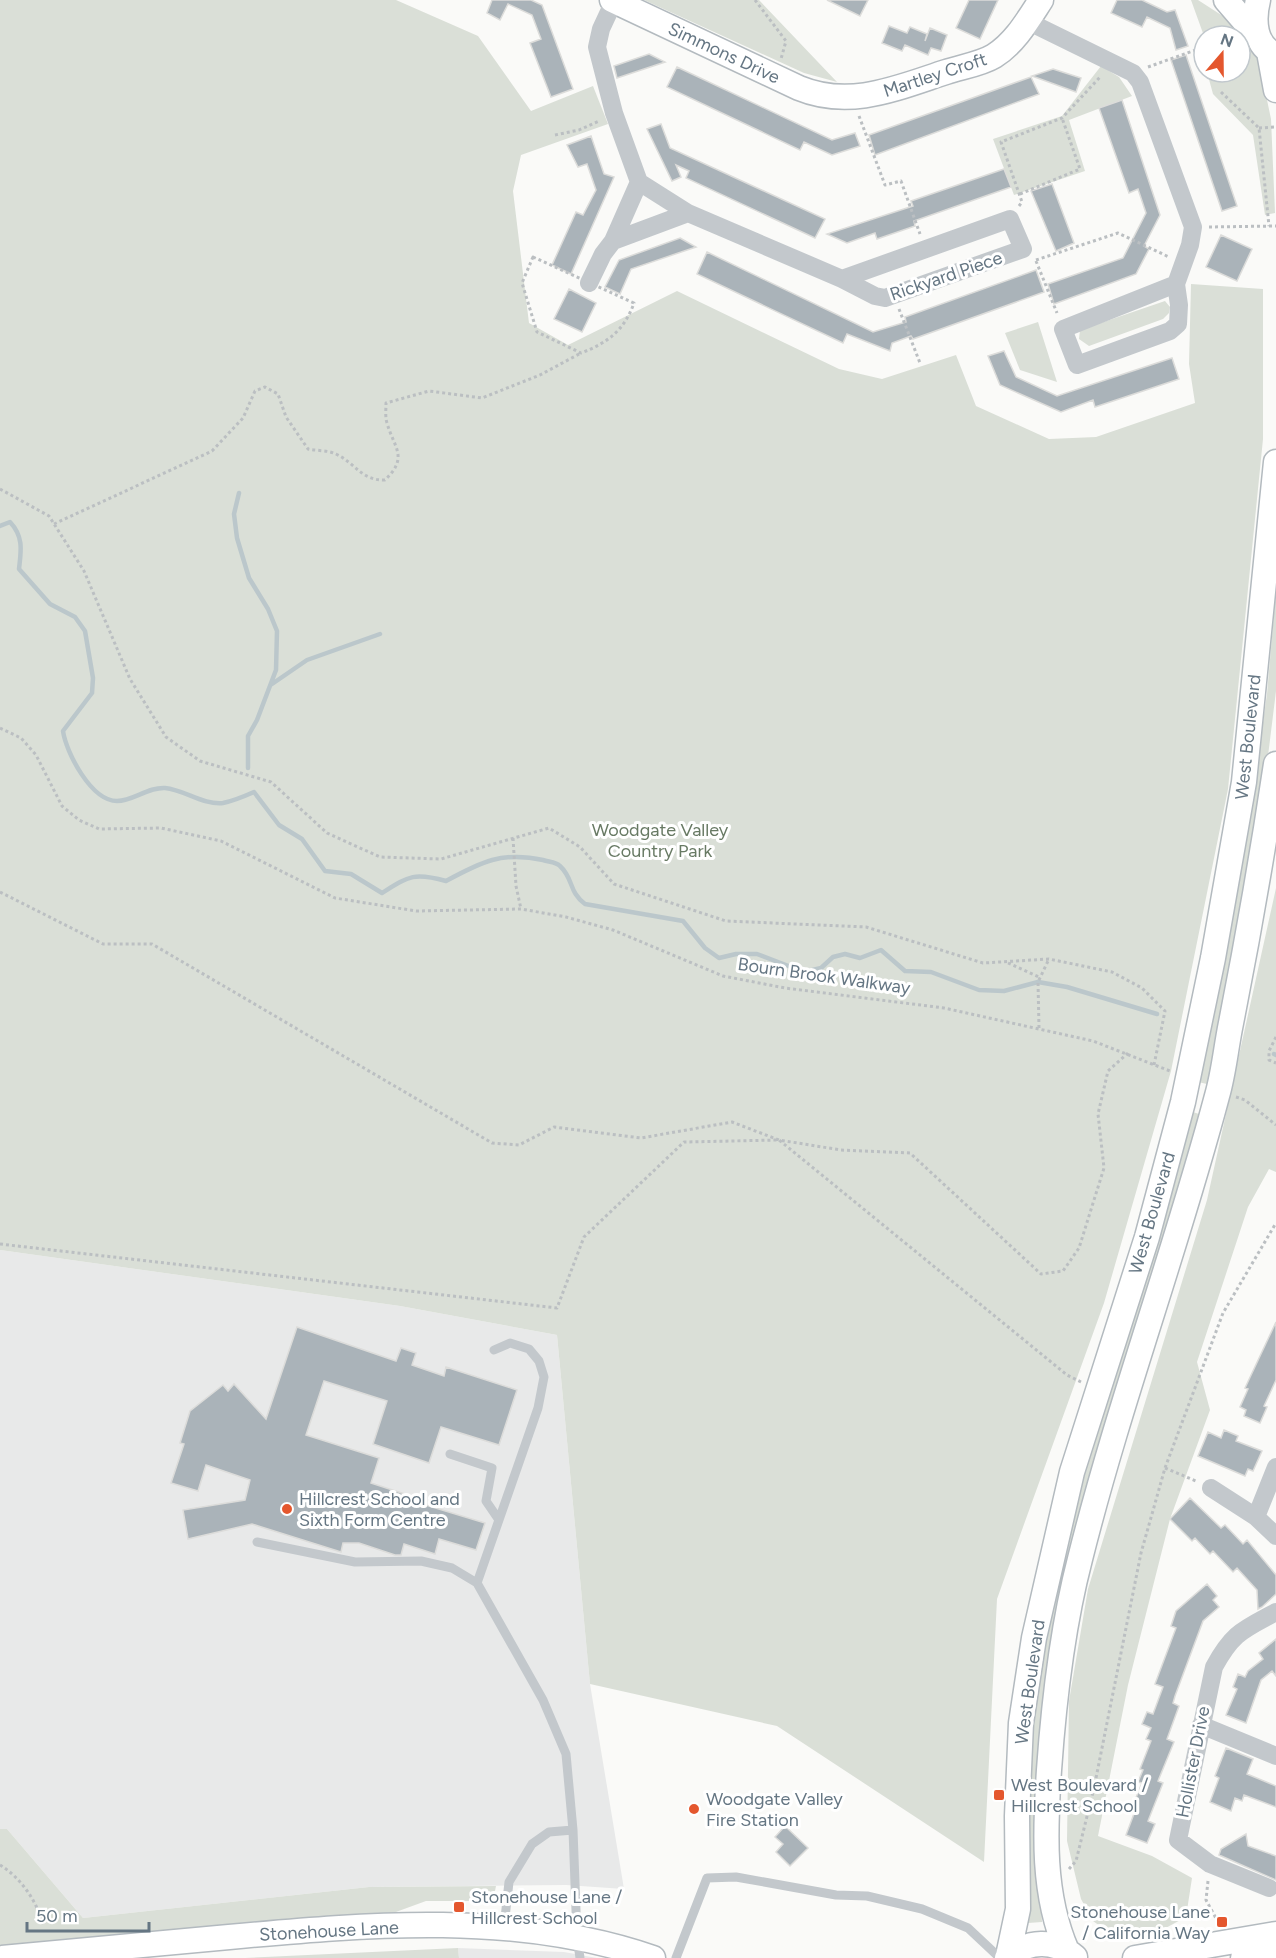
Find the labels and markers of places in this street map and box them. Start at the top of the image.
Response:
place label: Hillcrest School and Sixth Form Centre [299,1488,460,1531]
marker: Hillcrest School and Sixth Form Centre [280,1502,294,1516]
place label: West Boulevard / Hillcrest School [1011,1774,1148,1817]
place label: Woodgate Valley Fire Station [706,1788,843,1831]
marker: West Boulevard / Hillcrest School [992,1788,1006,1802]
marker: Woodgate Valley Fire Station [687,1802,701,1816]
place label: Stonehouse Lane / Hillcrest School [471,1886,622,1929]
marker: Stonehouse Lane / Hillcrest School [452,1900,466,1914]
place label: Stonehouse Lane / California Way [1070,1901,1211,1944]
marker: Stonehouse Lane / California Way [1215,1915,1229,1929]

